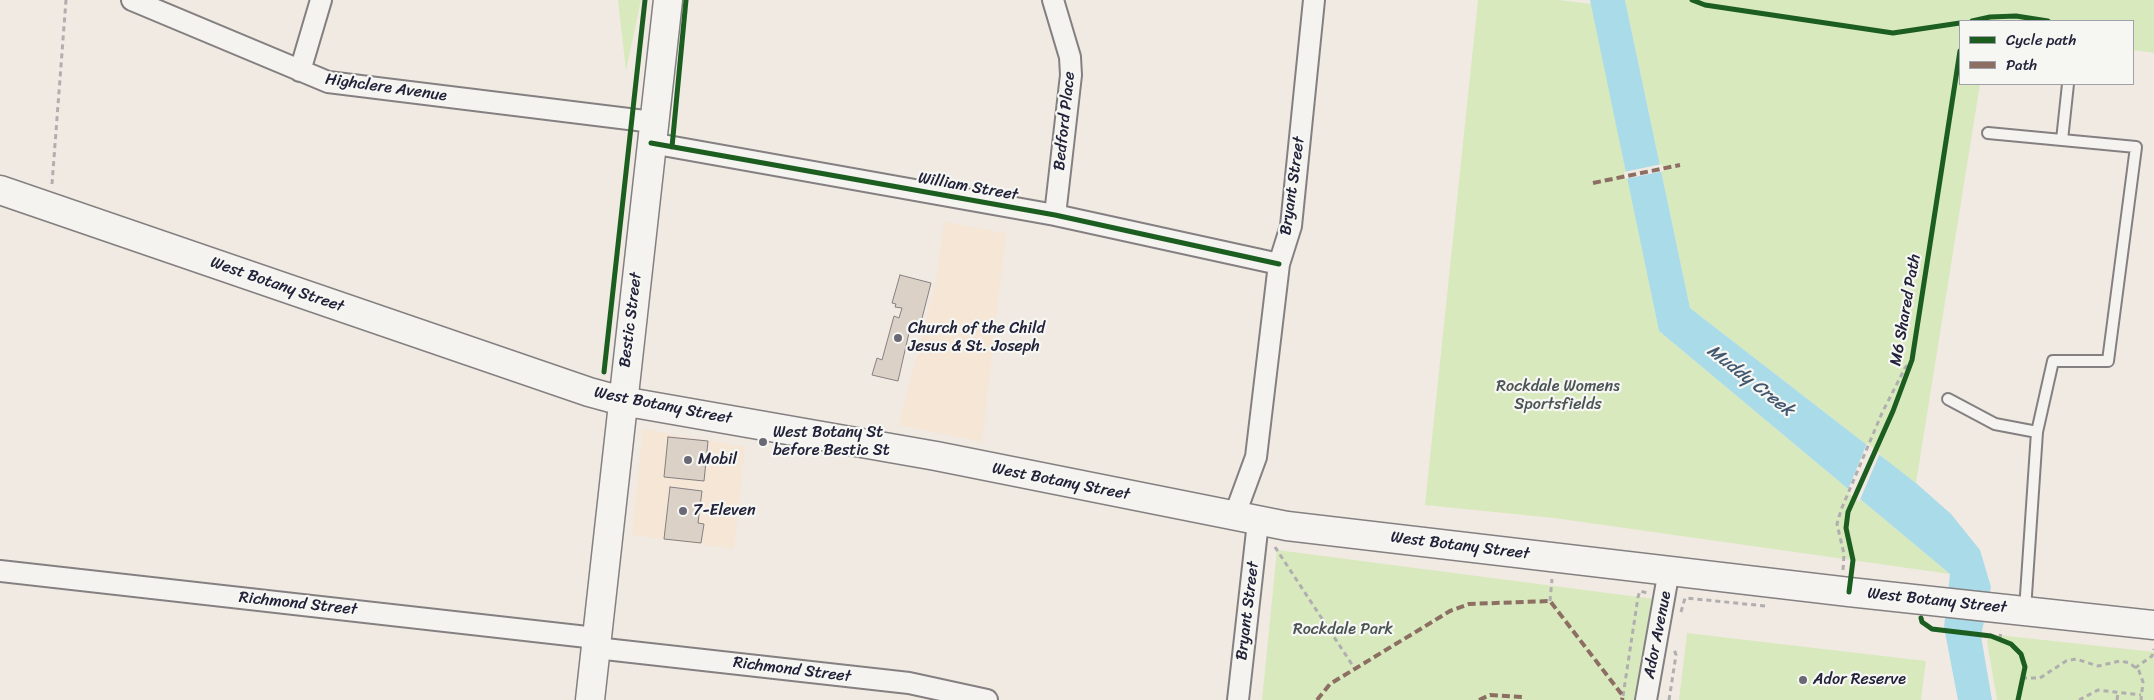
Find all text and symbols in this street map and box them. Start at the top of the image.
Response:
legend [1959,20,2134,85]
text: Cycle path [2006,27,2076,53]
text: Path [2006,52,2037,78]
street label: Highclere Avenue [324,70,448,106]
street label: Bedford Place [1050,71,1080,171]
street label: Bryant Street [1277,135,1309,237]
street label: William Street [916,169,1020,205]
street label: West Botany Street [208,253,346,317]
street label: M6 Shared Path [1887,253,1925,367]
street label: Bestic Street [616,271,646,369]
place label: Church of the Child Jesus & St. Joseph [908,319,1045,357]
marker: Church of the Child Jesus & St. Joseph [892,332,904,344]
water label: Muddy Creek [1702,341,1798,421]
park label: Rockdale Womens Sportsfields [1496,377,1620,415]
street label: West Botany Street [593,383,733,429]
place label: West Botany St before Bestic St [773,423,890,461]
marker: West Botany St before Bestic St [757,436,769,448]
place label: Mobil [698,450,737,470]
marker: Mobil [682,454,694,466]
street label: West Botany Street [991,459,1131,505]
place label: 7-Eleven [693,501,756,521]
marker: 7-Eleven [677,505,689,517]
street label: West Botany Street [1389,528,1531,564]
street label: Bryant Street [1232,561,1264,661]
street label: West Botany Street [1866,584,2008,618]
street label: Richmond Street [238,588,358,620]
street label: Ador Avenue [1640,590,1676,680]
park label: Rockdale Park [1293,620,1393,640]
street label: Richmond Street [732,653,852,687]
place label: Ador Reserve [1813,670,1906,690]
marker: Ador Reserve [1797,674,1809,686]

